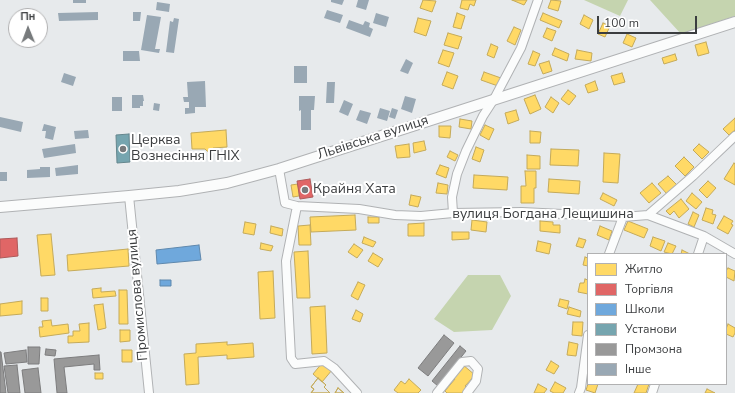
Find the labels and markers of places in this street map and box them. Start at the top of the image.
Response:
place label: Церква Вознесіння ГНІХ [131,133,240,166]
marker: Церква Вознесіння ГНІХ [118,144,128,154]
place label: Крайня Хата [313,182,396,198]
marker: Крайня Хата [300,185,310,195]

